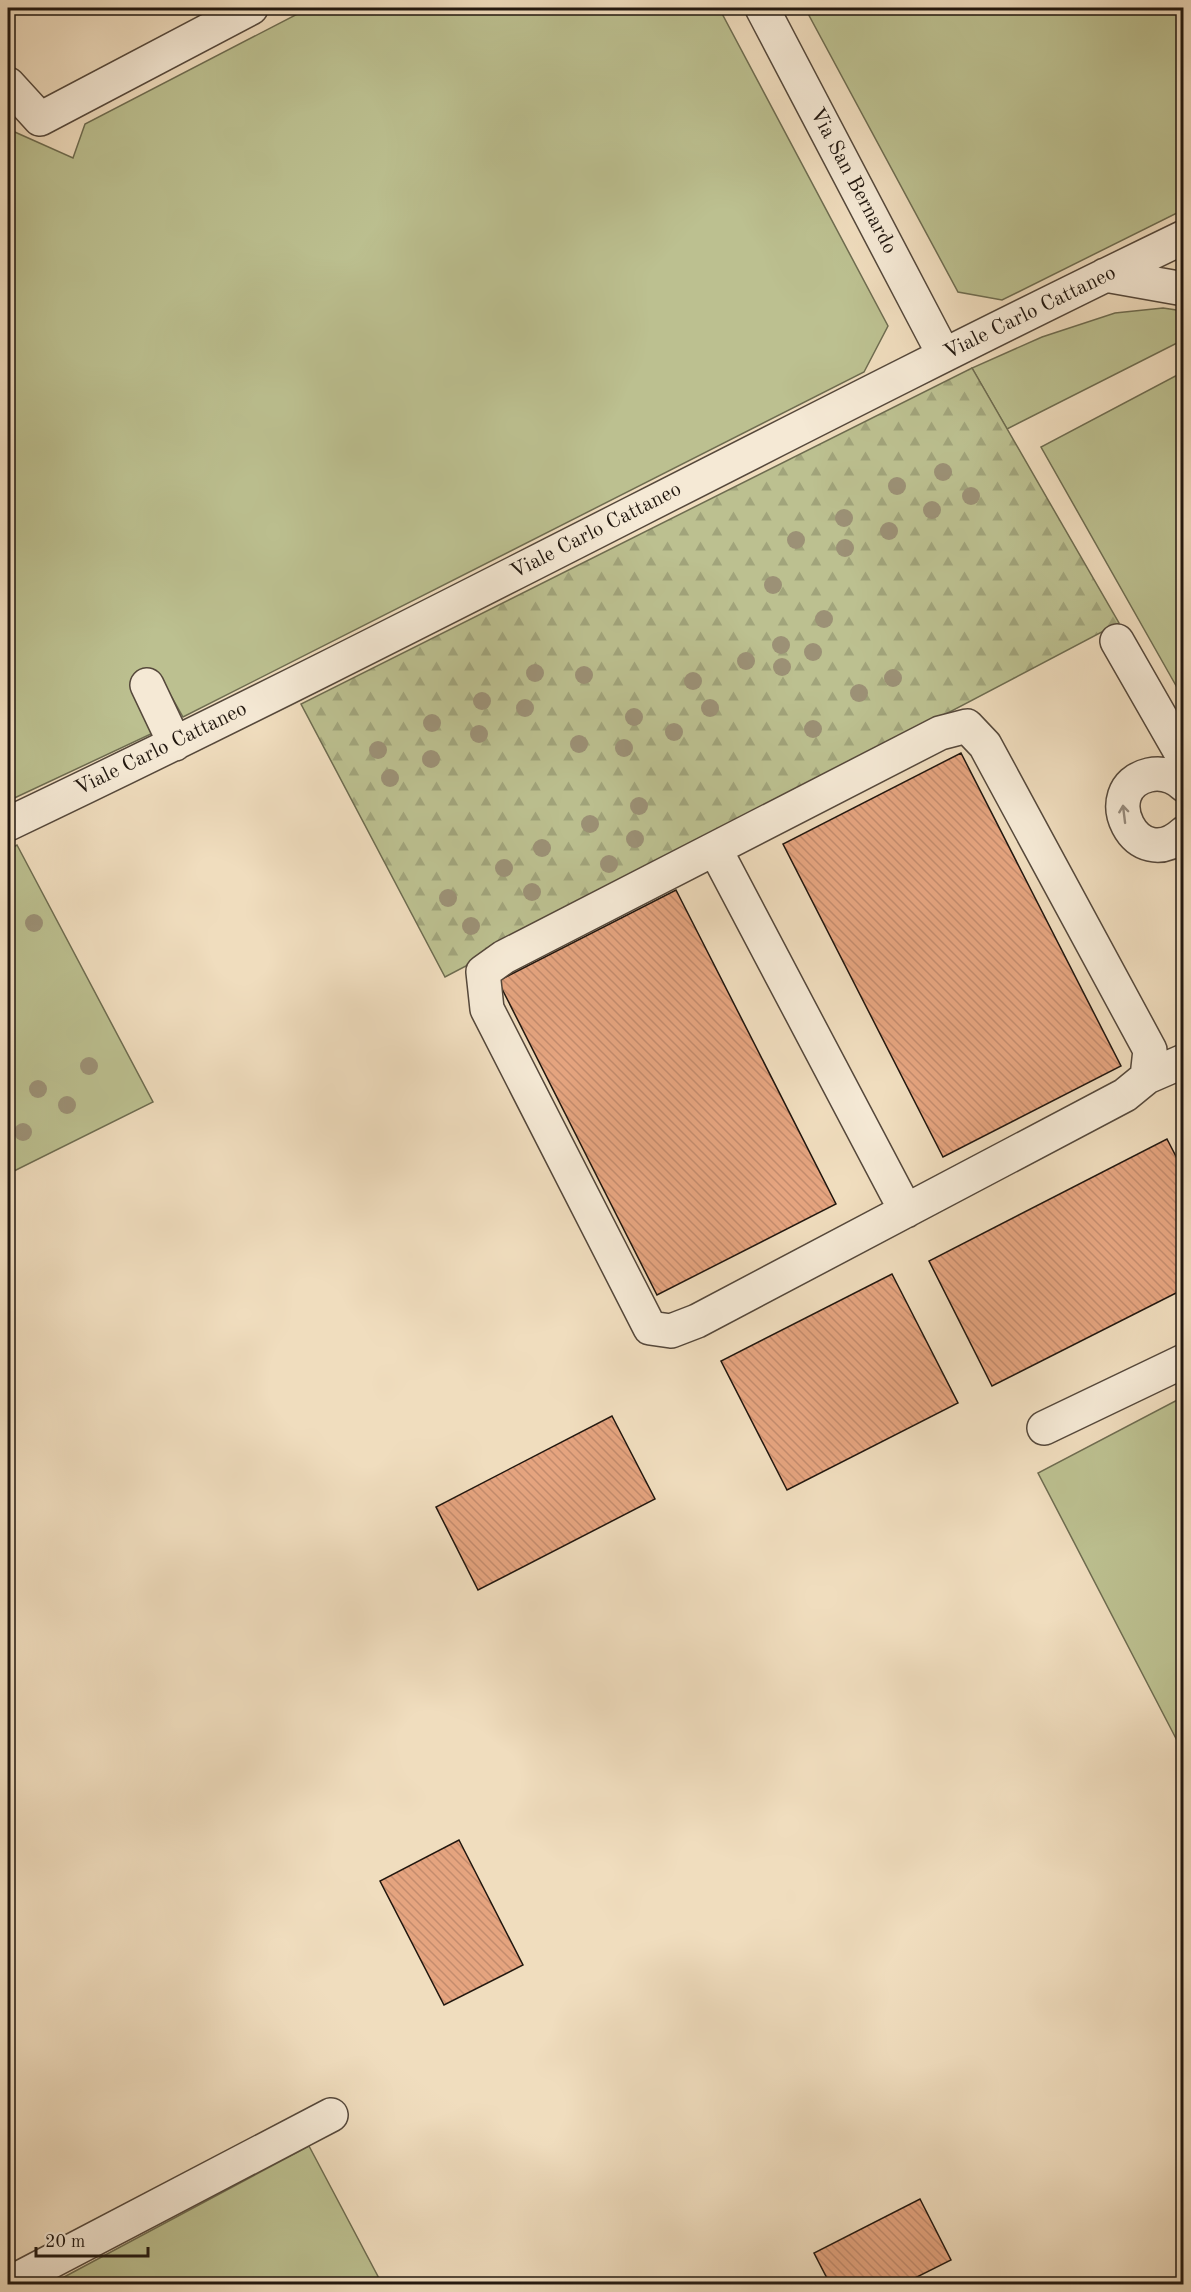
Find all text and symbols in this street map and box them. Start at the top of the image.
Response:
street label: Via San Bernardo [806,104,900,258]
street label: Viale Carlo Cattaneo [941,262,1119,364]
street label: Viale Carlo Cattaneo [507,479,685,583]
street label: Viale Carlo Cattaneo [72,698,250,800]
one-way arrow [1119,804,1130,824]
scale bar [36,2220,148,2258]
text: 20 m [45,2233,85,2251]

